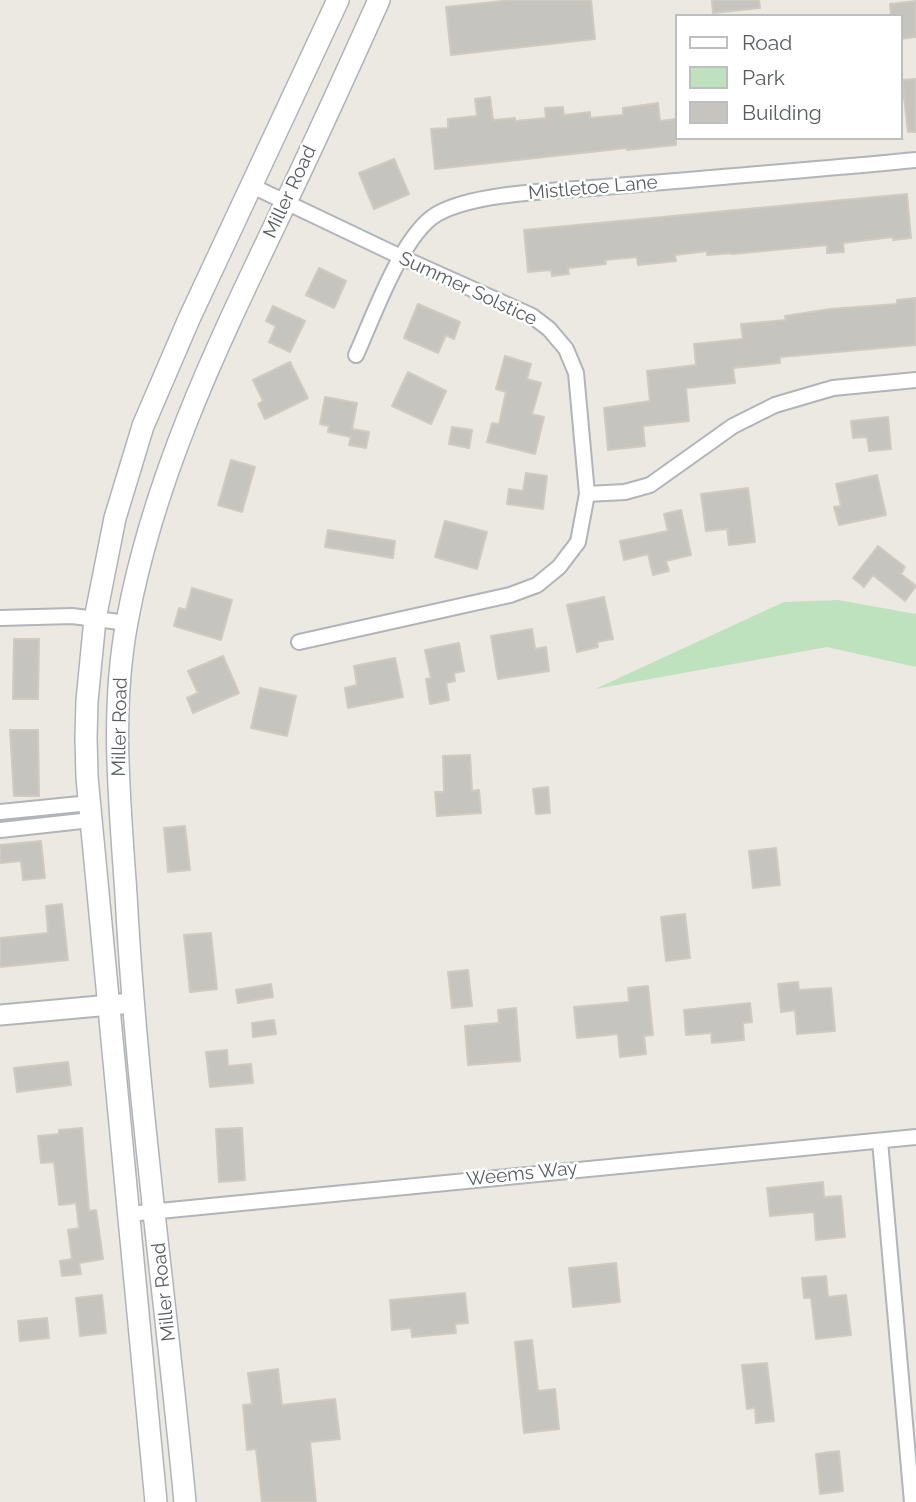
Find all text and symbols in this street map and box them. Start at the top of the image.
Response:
legend [674,14,902,140]
text: Road [742,30,792,55]
text: Park [742,65,785,90]
text: Building [742,100,822,125]
street label: Miller Road [259,142,321,242]
street label: Mistletoe Lane [527,171,659,205]
street label: Summer Solstice [395,247,541,331]
street label: Miller Road [108,677,132,777]
street label: Weems Way [465,1157,579,1191]
street label: Miller Road [147,1241,181,1343]

